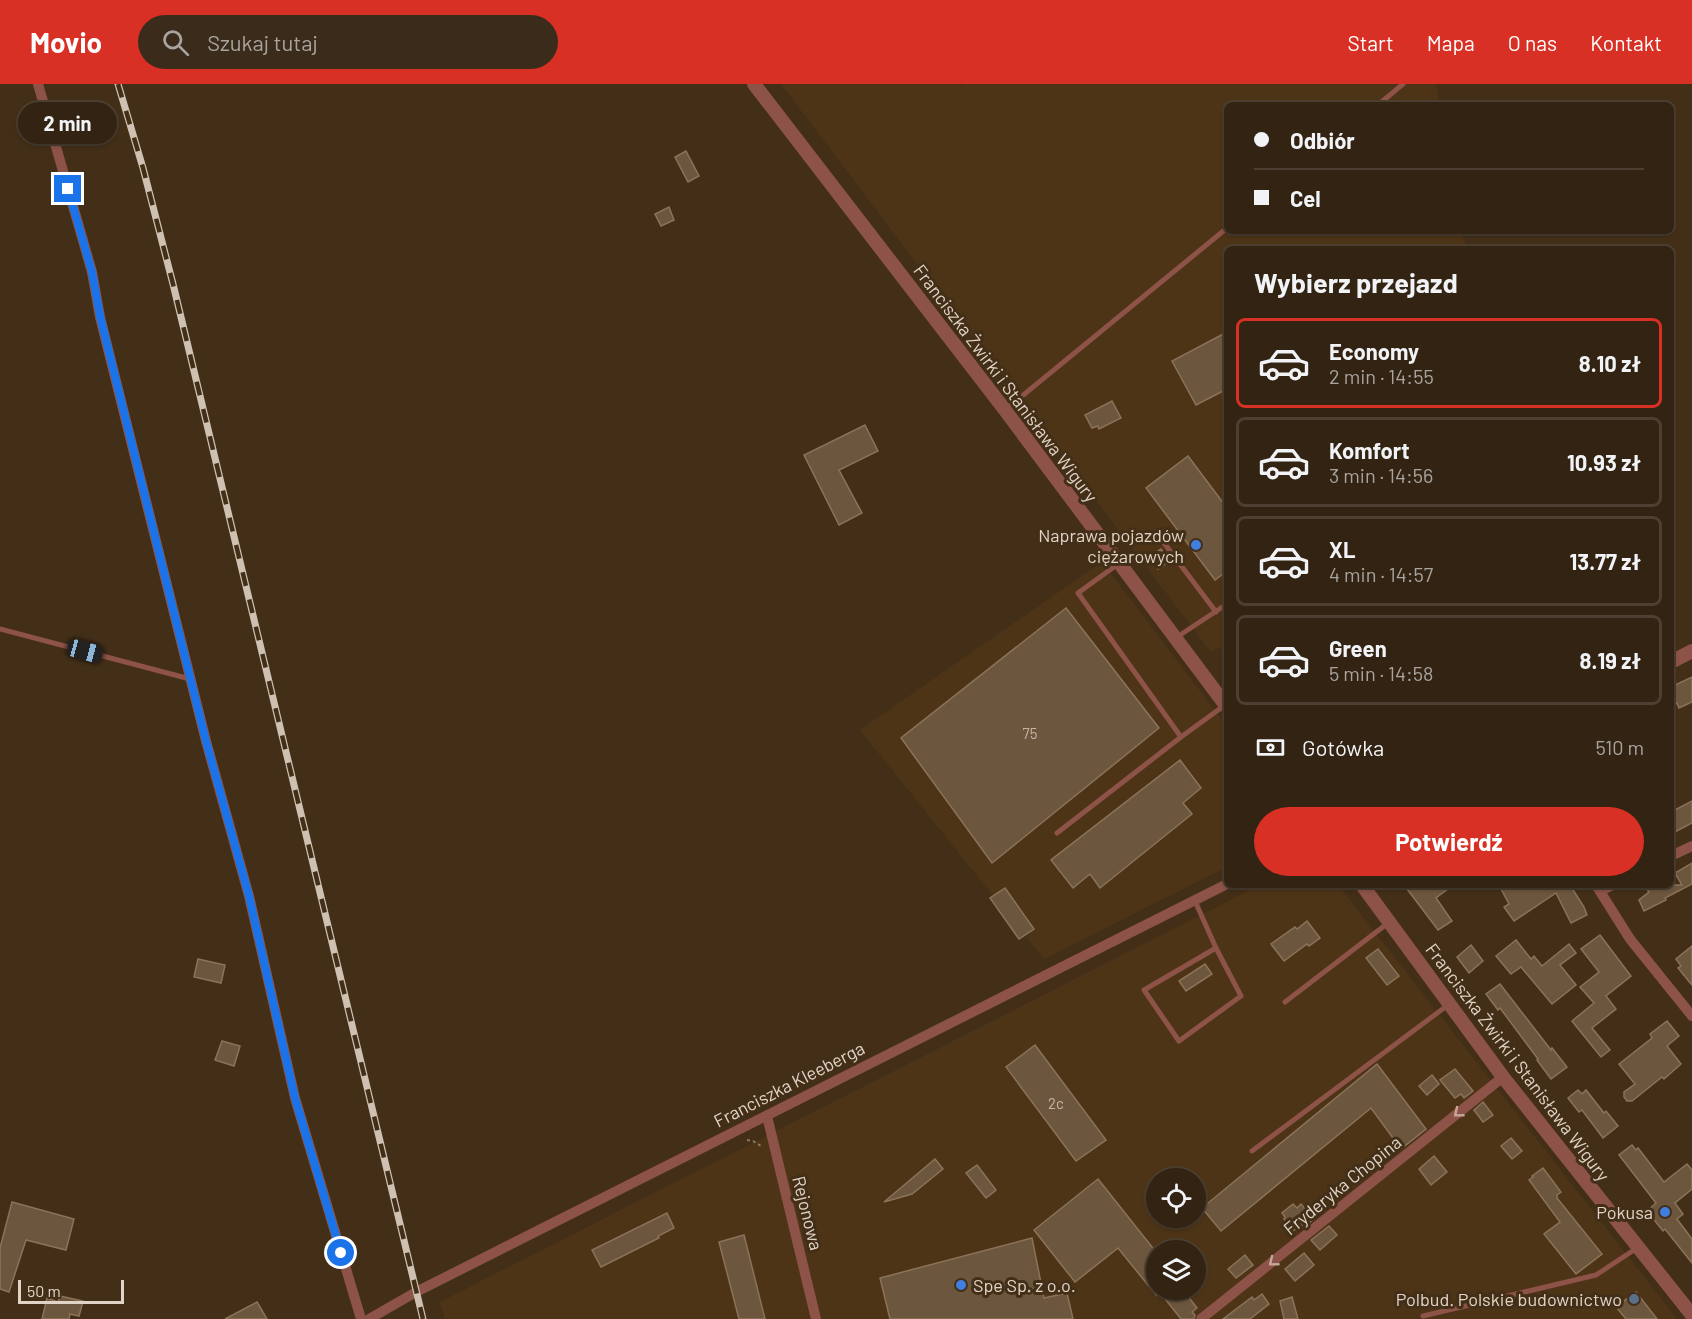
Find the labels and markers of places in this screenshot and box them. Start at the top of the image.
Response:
place label: Naprawa pojazdów ciężarowych [1038,524,1184,567]
marker: Naprawa pojazdów ciężarowych [1189,538,1203,552]
place label: Pokusa [1596,1201,1653,1223]
marker: Pokusa [1658,1205,1672,1219]
place label: Spe Sp. z o.o. [973,1274,1076,1296]
marker: Spe Sp. z o.o. [954,1278,968,1292]
place label: Polbud. Polskie budownictwo [1396,1288,1622,1310]
marker: Polbud. Polskie budownictwo [1627,1292,1641,1306]

